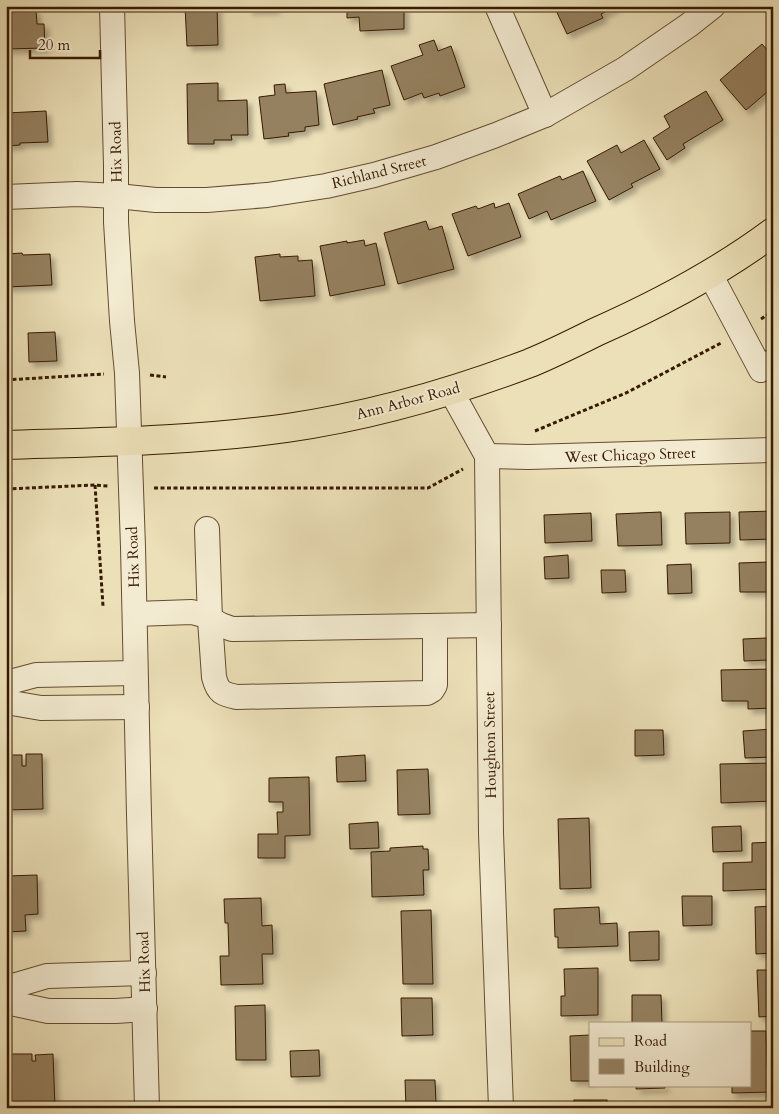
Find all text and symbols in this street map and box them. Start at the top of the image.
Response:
scale bar [30,28,100,60]
text: 20 m [38,35,70,55]
street label: Hix Road [105,121,127,183]
street label: Richland Street [330,151,429,193]
street label: Ann Arbor Road [354,378,462,424]
street label: West Chicago Street [563,443,696,467]
street label: Hix Road [122,526,144,588]
street label: Houghton Street [479,691,501,799]
street label: Hix Road [133,931,155,993]
legend [589,1022,752,1086]
text: Road [634,1031,667,1051]
text: Building [634,1057,690,1077]

